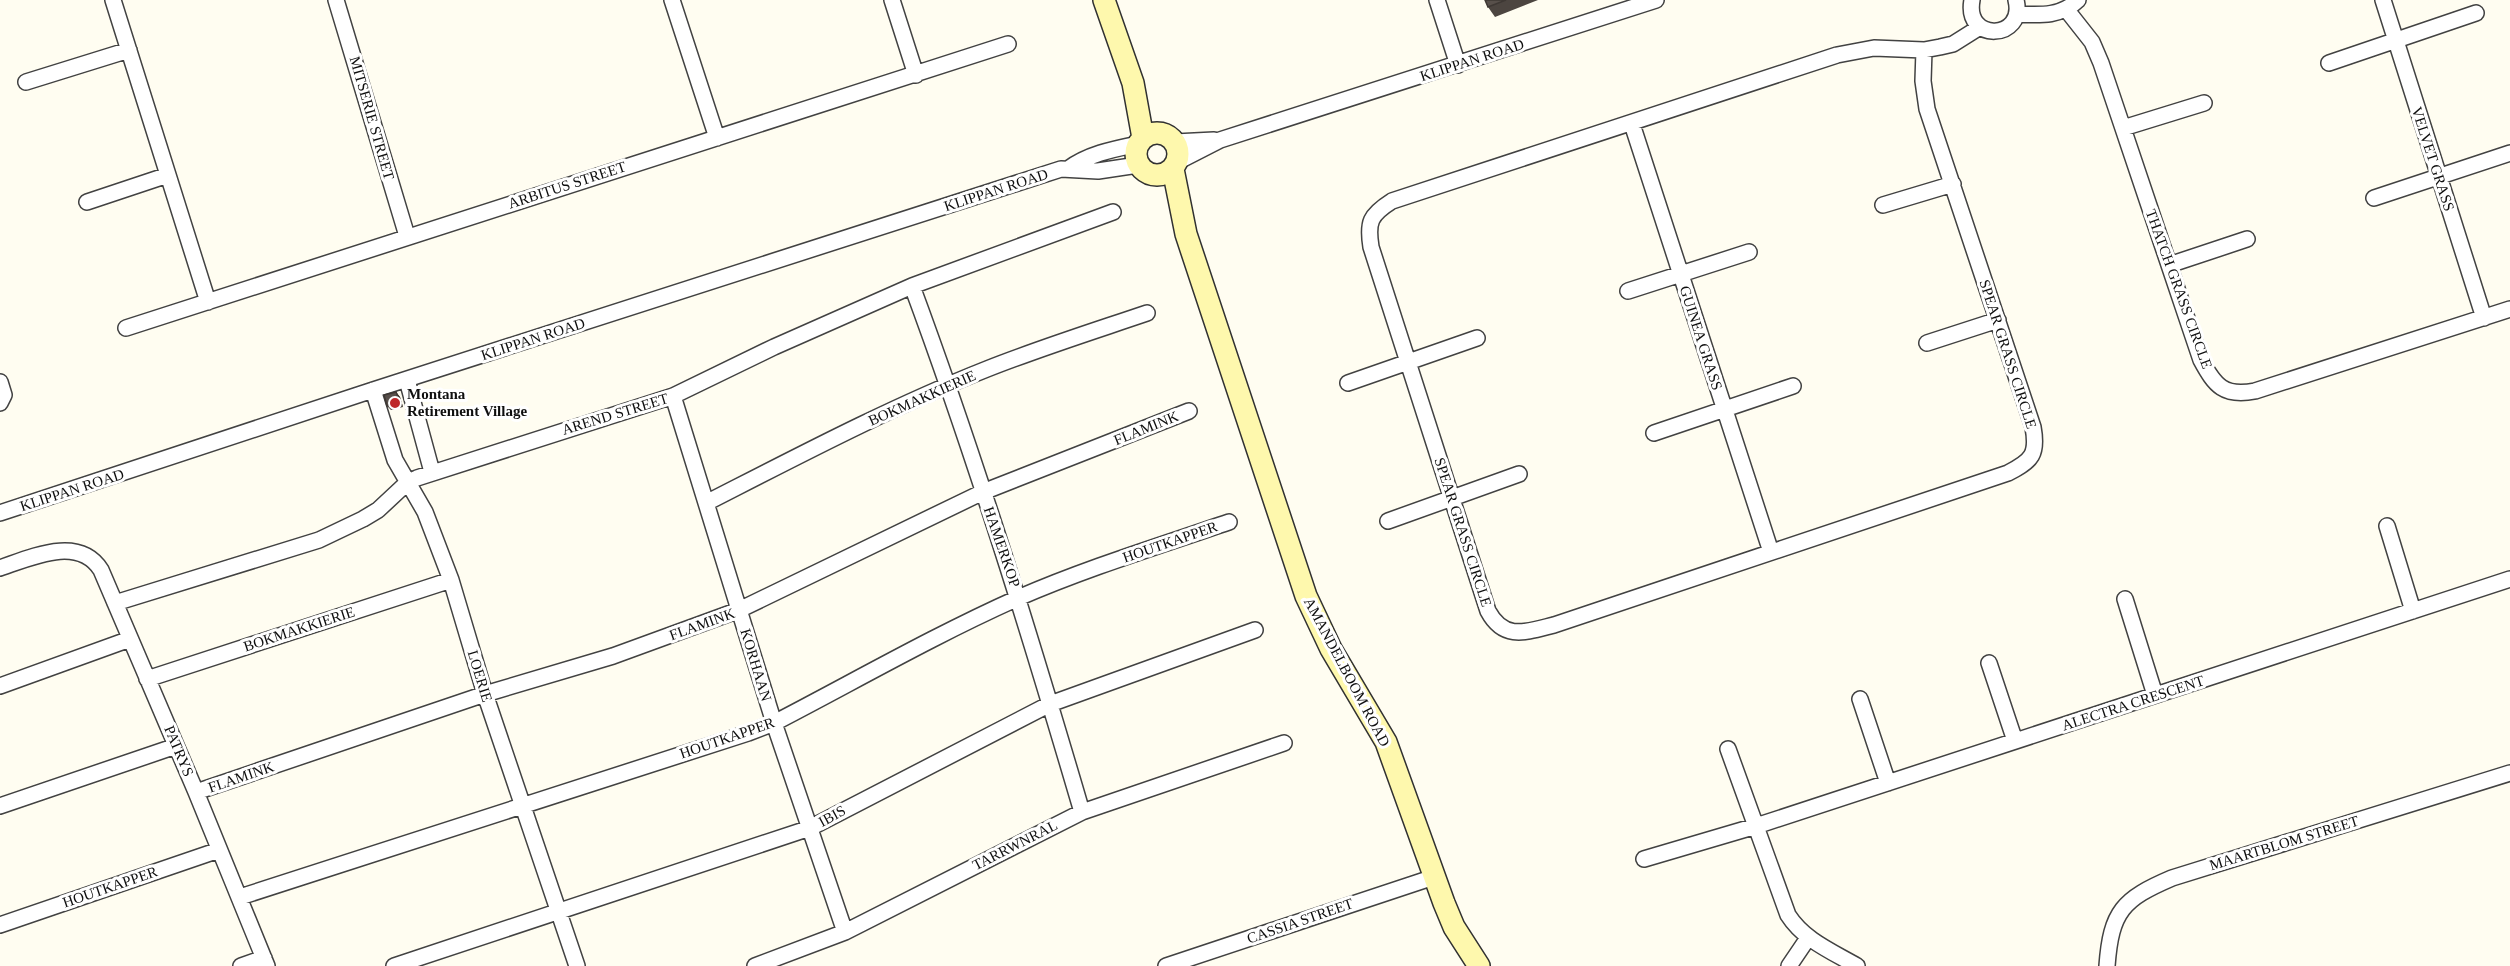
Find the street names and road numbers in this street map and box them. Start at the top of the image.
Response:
street label: KLIPPAN ROAD [1418,36,1526,84]
street label: MITSERIE STREET [347,54,397,182]
street label: VELVET GRASS [2409,105,2457,213]
street label: ARBITUS STREET [506,158,628,212]
street label: KLIPPAN ROAD [942,166,1050,214]
street label: THATCH GRASS CIRCLE [2143,207,2215,371]
street label: SPEAR GRASS CIRCLE [1976,277,2040,431]
street label: GUINEA GRASS [1677,284,1725,392]
street label: KLIPPAN ROAD [479,315,587,363]
street label: BOKMAKKIERIE [866,367,978,429]
street label: AREND STREET [560,390,670,438]
street label: FLAMINK [1111,408,1181,448]
street label: SPEAR GRASS CIRCLE [1431,455,1495,609]
street label: KLIPPAN ROAD [18,466,126,514]
street label: HAMERKOP [981,505,1023,589]
street label: HOUTKAPPER [1121,518,1219,566]
street label: AMANDELBOOM ROAD [1301,595,1393,749]
street label: BOKMAKKIERIE [241,603,357,655]
street label: FLAMINK [667,605,737,643]
street label: KORHAAN [737,627,775,703]
street label: LOERIE [465,648,495,704]
street label: ALECTRA CRESCENT [2060,672,2206,734]
street label: HOUTKAPPER [678,714,776,762]
street label: PATRYS [161,723,197,779]
street label: FLAMINK [206,758,276,796]
street label: IBIS [816,802,848,830]
street label: MAARTBLOM STREET [2207,813,2361,873]
street label: TARRWNRAL [970,817,1060,873]
street label: HOUTKAPPER [61,863,159,911]
street label: CASSIA STREET [1245,895,1355,947]

